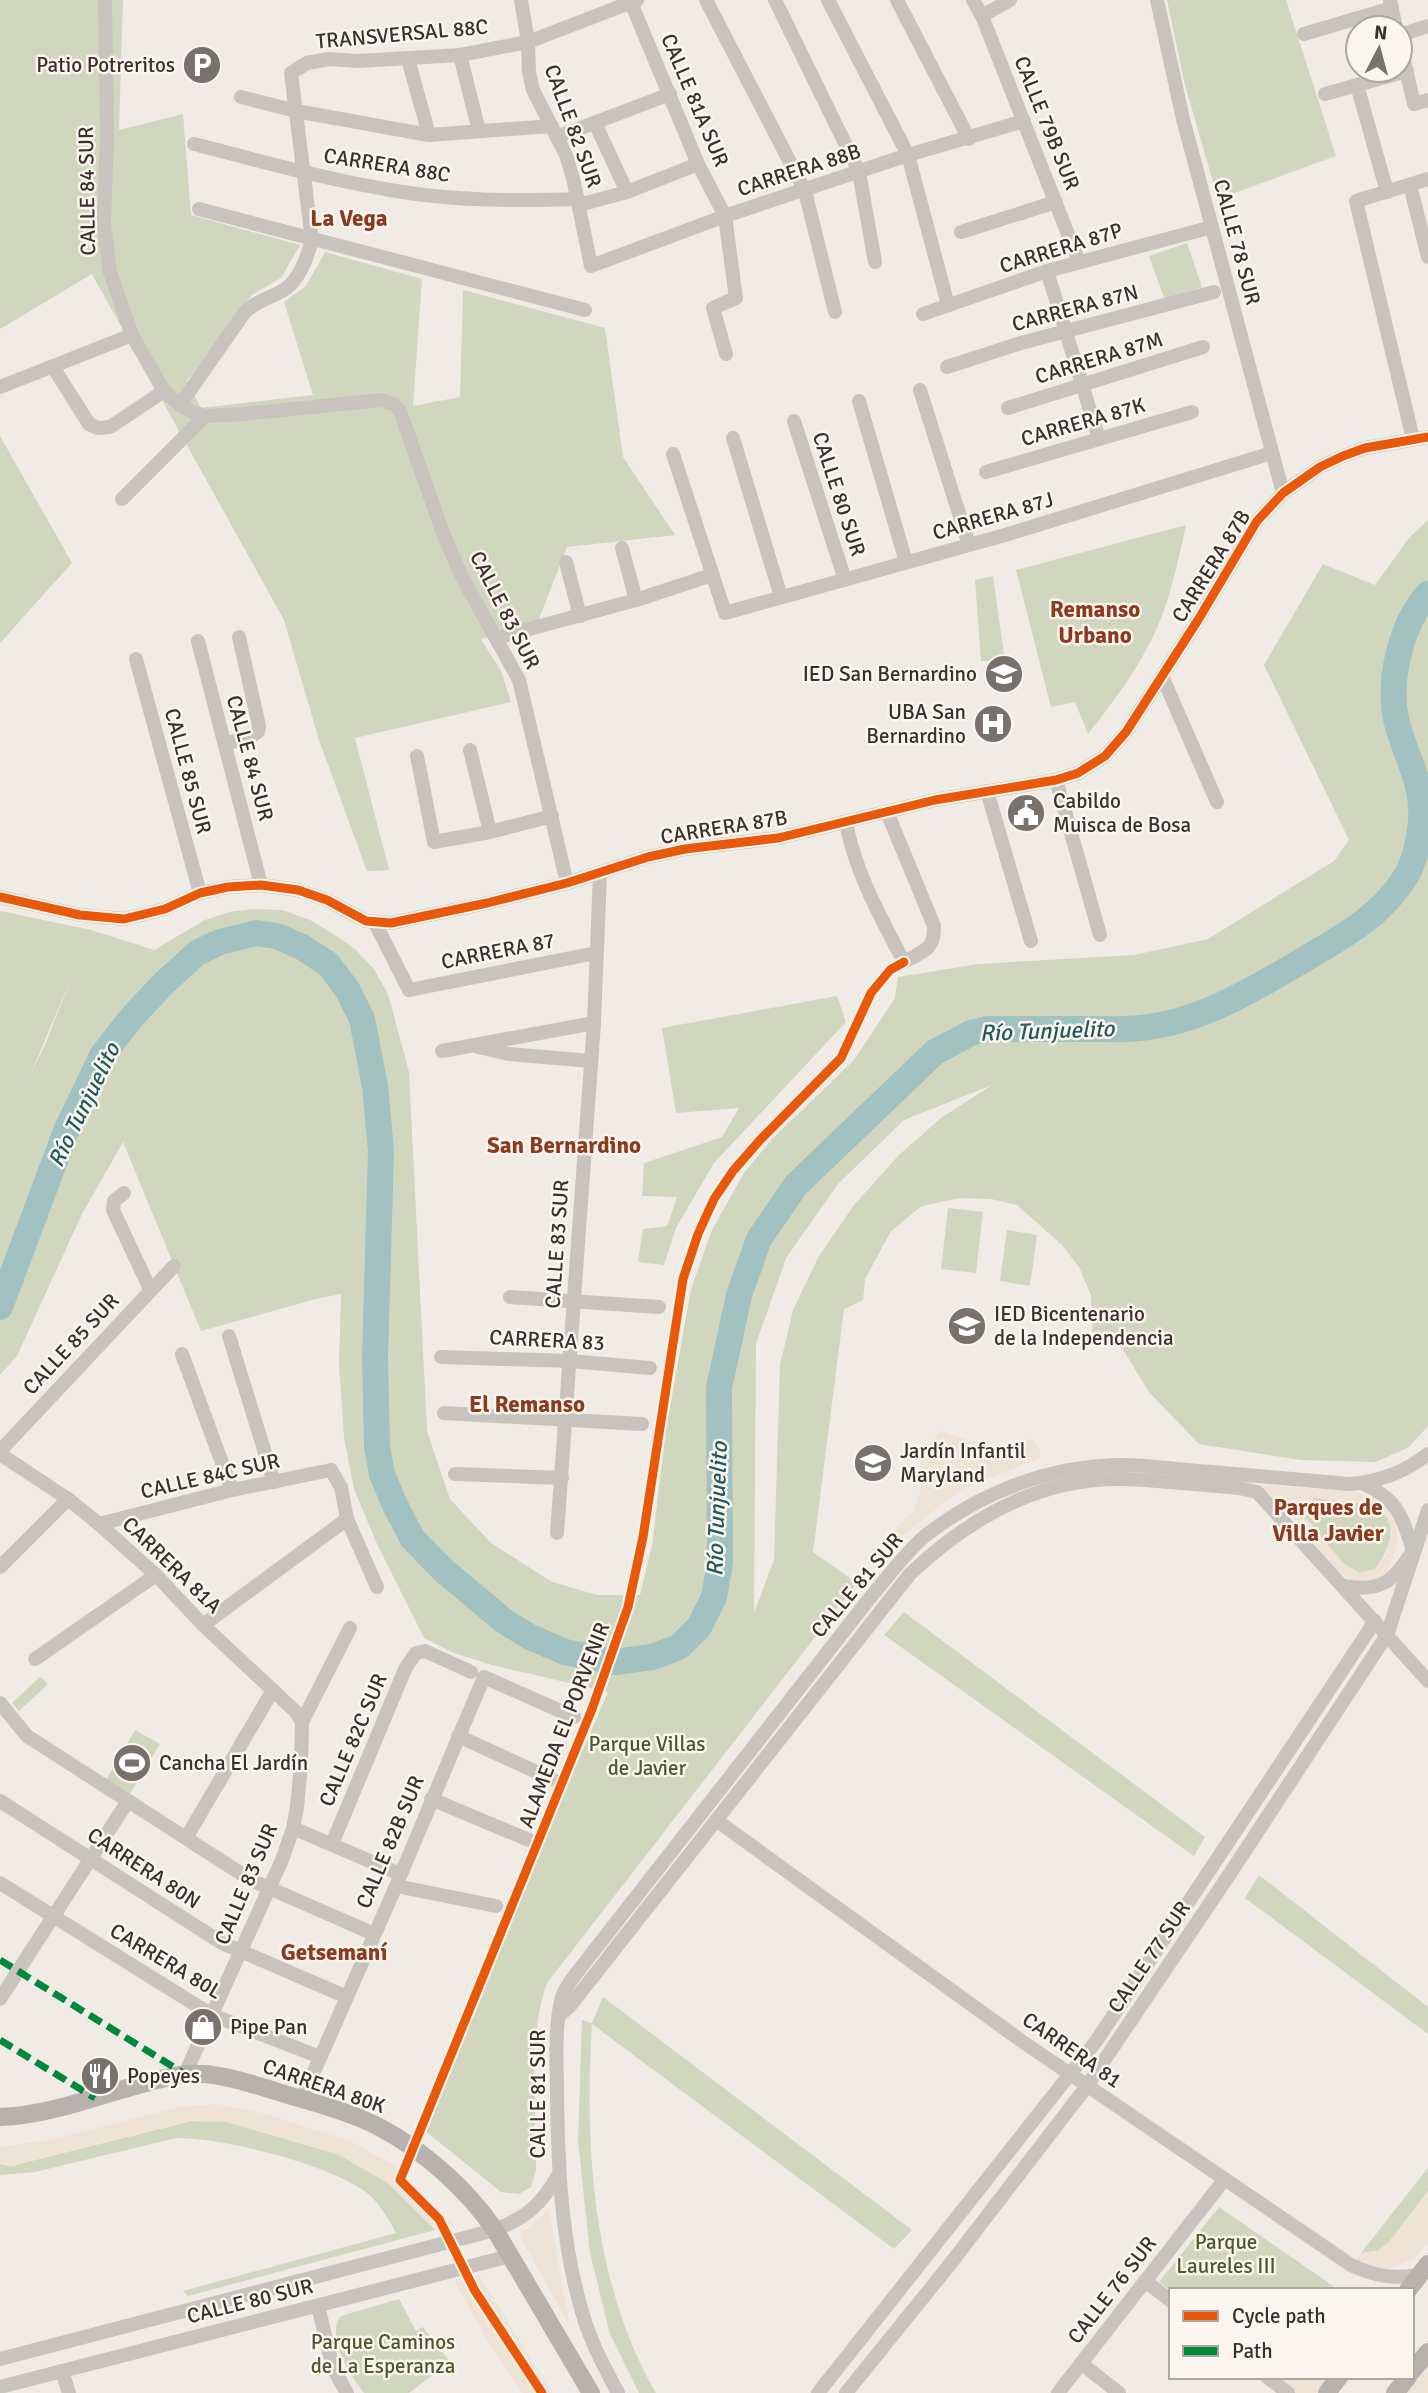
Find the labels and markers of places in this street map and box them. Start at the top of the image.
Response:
parking icon: Patio Potreritos [181,44,223,86]
place label: Patio Potreritos [36,52,175,78]
school or university icon: IED San Bernardino [983,653,1025,695]
place label: IED San Bernardino [803,661,977,687]
place label: UBA San Bernardino [866,699,966,749]
hospital icon: UBA San Bernardino [972,703,1014,745]
place label: Cabildo Muisca de Bosa [1053,788,1191,838]
public building icon: Cabildo Muisca de Bosa [1005,792,1047,834]
place label: IED Bicentenario de la Independencia [994,1301,1174,1351]
school or university icon: IED Bicentenario de la Independencia [946,1305,988,1347]
place label: Jardín Infantil Maryland [900,1438,1026,1488]
school or university icon: Jardín Infantil Maryland [852,1442,894,1484]
sports icon: Cancha El Jardín [111,1742,153,1784]
place label: Cancha El Jardín [159,1750,308,1776]
shop icon: Pipe Pan [182,2006,224,2048]
place label: Pipe Pan [230,2014,307,2040]
restaurant icon: Popeyes [79,2055,121,2097]
place label: Popeyes [127,2063,200,2089]

